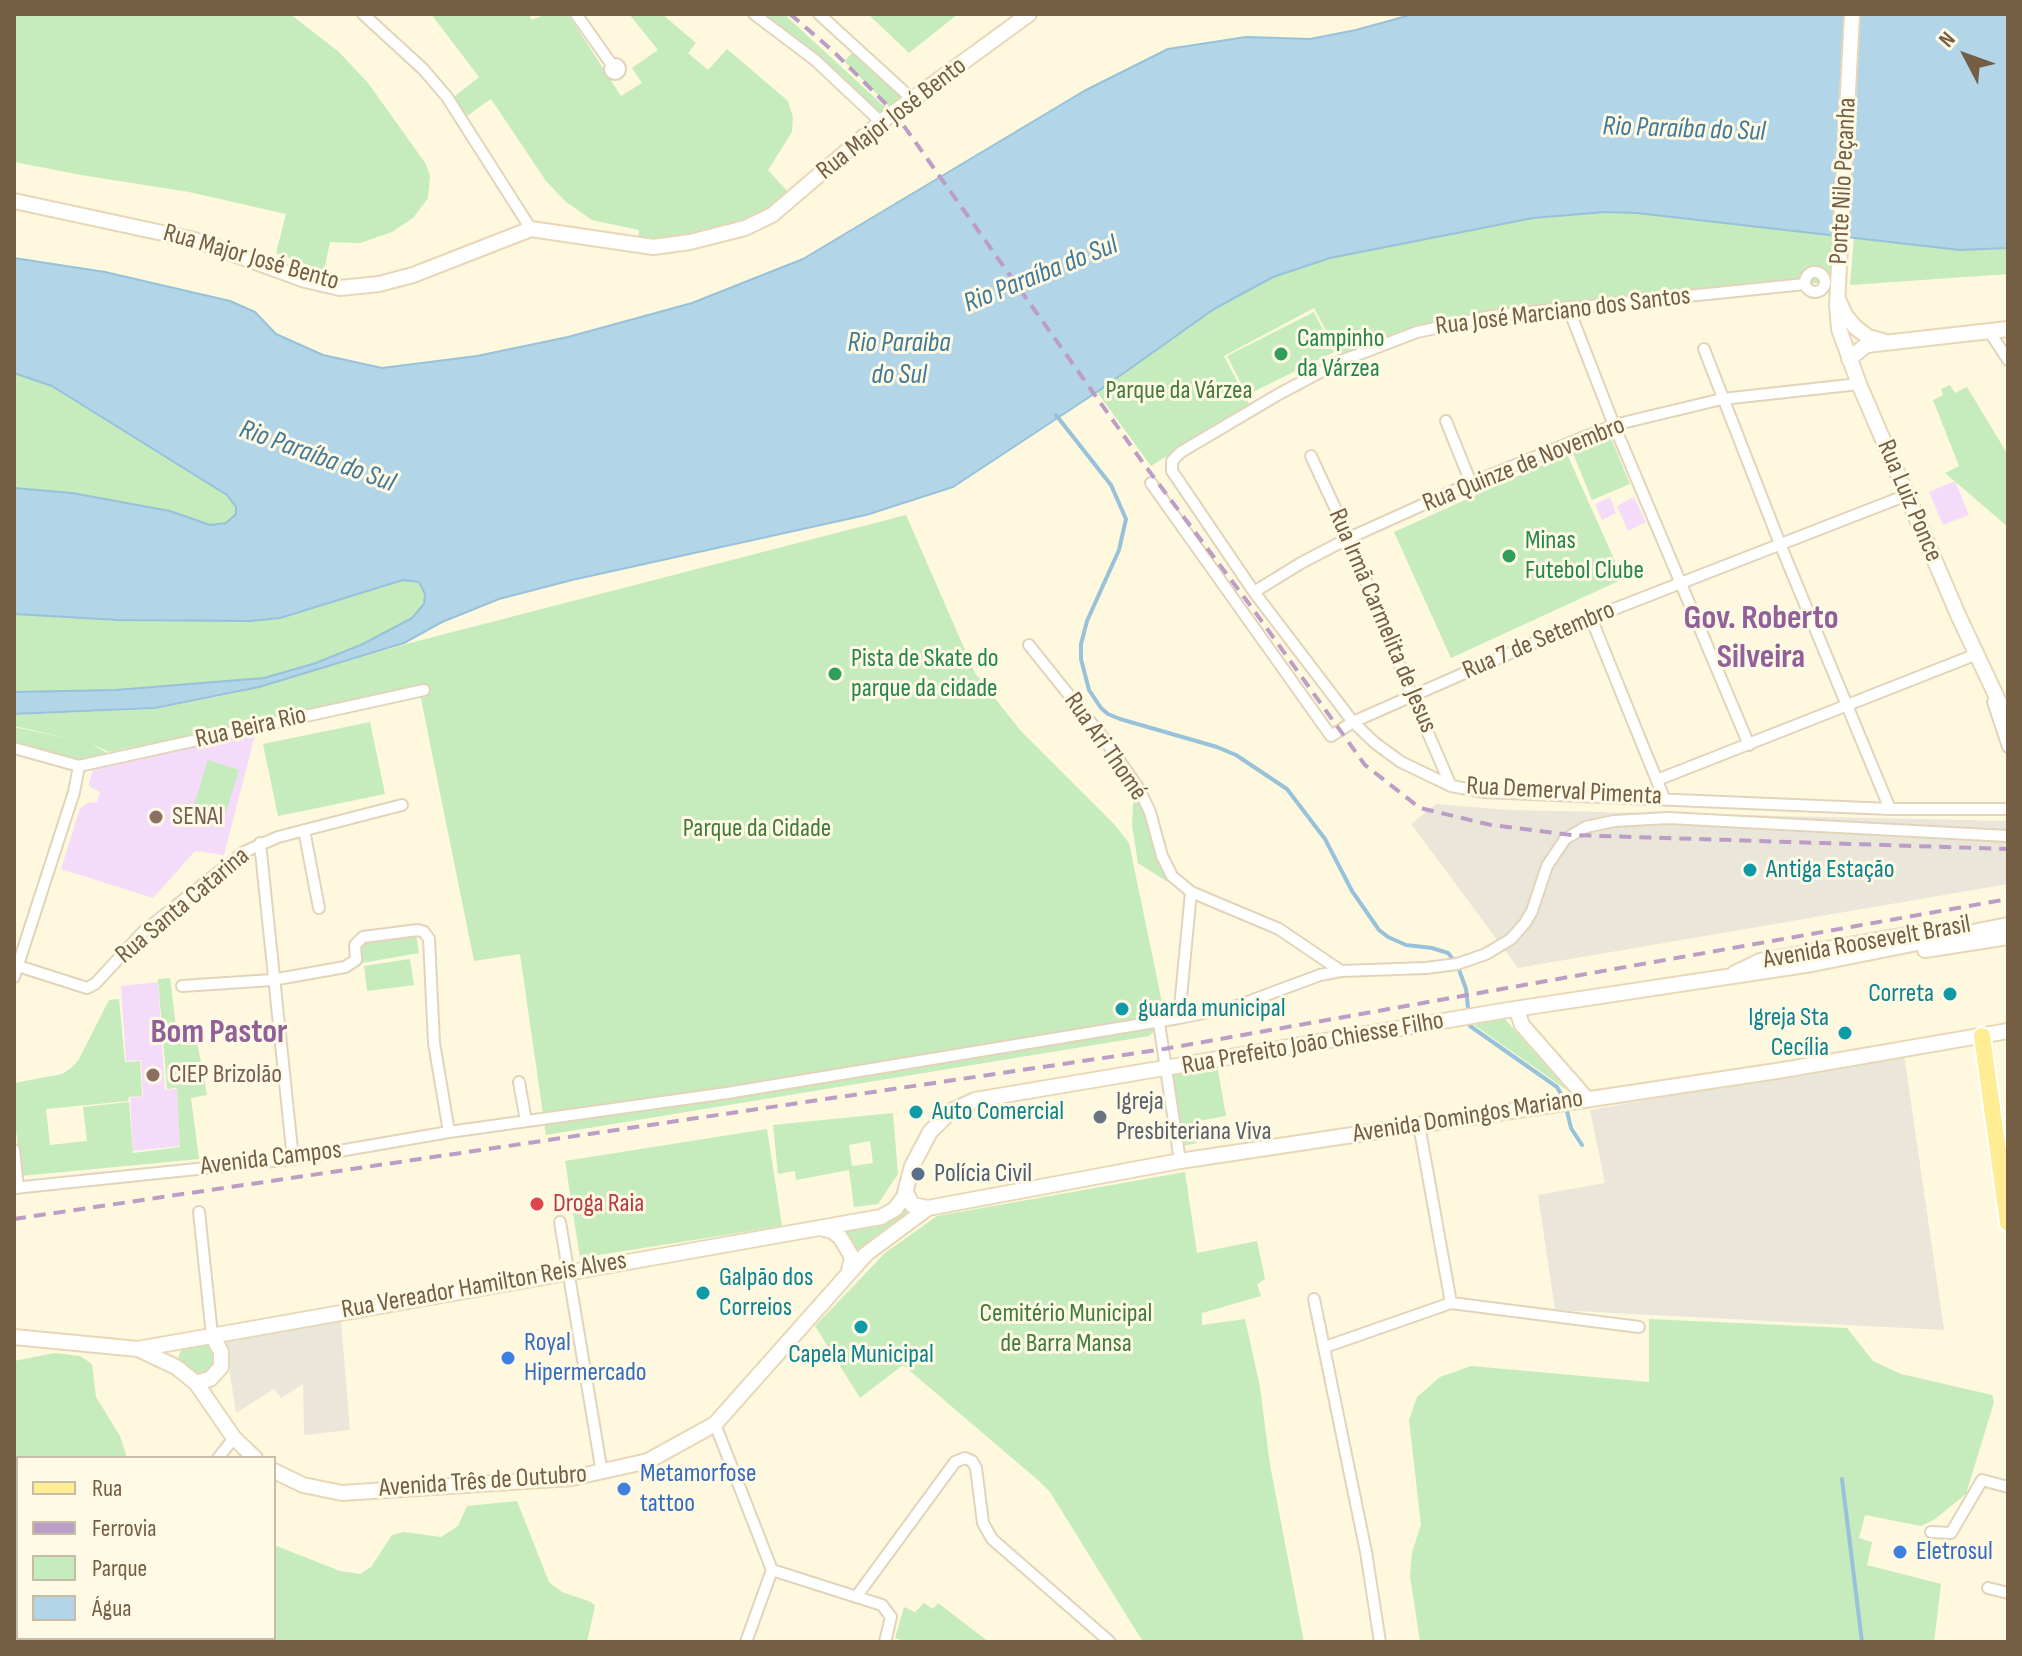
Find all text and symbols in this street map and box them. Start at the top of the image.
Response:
north arrow [1926,16,2006,96]
text: N [1933,27,1962,53]
street label: Rua Major José Bento [811,51,973,187]
street label: Ponte Nilo Peçanha [1824,97,1864,265]
water label: Rio Paraíba do Sul [1602,110,1766,150]
street label: Rua Major José Bento [160,218,342,298]
water label: Rio Paraíba do Sul [959,229,1123,321]
street label: Rua José Marciano dos Santos [1434,281,1692,343]
place label: Campinho da Várzea [1297,323,1385,384]
water label: Rio Paraiba do Sul [847,327,951,393]
marker: Campinho da Várzea [1272,345,1290,363]
park label: Parque da Várzea [1106,375,1252,407]
street label: Rua Quinze de Novembro [1418,410,1630,520]
water label: Rio Paraíba do Sul [235,413,399,501]
street label: Rua Luiz Ponce [1869,435,1949,567]
street label: Rua Irmã Carmelita de Jesus [1321,504,1443,738]
place label: Minas Futebol Clube [1525,525,1644,586]
marker: Minas Futebol Clube [1500,547,1518,565]
street label: Rua 7 de Setembro [1458,595,1620,687]
district label: Gov. Roberto Silveira [1684,599,1838,678]
place label: Pista de Skate do parque da cidade [851,643,999,704]
marker: Pista de Skate do parque da cidade [826,665,844,683]
street label: Rua Ari Thomé [1057,687,1153,807]
street label: Rua Beira Rio [193,700,309,756]
street label: Rua Demerval Pimenta [1465,771,1663,813]
place label: SENAI [172,801,223,833]
marker: SENAI [147,808,165,826]
park label: Parque da Cidade [683,813,831,845]
street label: Rua Santa Catarina [110,841,256,971]
place label: Antiga Estação [1766,854,1895,886]
marker: Antiga Estação [1741,861,1759,879]
street label: Avenida Roosevelt Brasil [1761,909,1973,977]
place label: Correta [1868,978,1934,1010]
marker: Correta [1941,985,1959,1003]
place label: guarda municipal [1138,993,1286,1025]
marker: guarda municipal [1113,1000,1131,1018]
place label: Igreja Sta Cecília [1748,1002,1829,1064]
street label: Rua Prefeito João Chiesse Filho [1180,1006,1446,1082]
district label: Bom Pastor [150,1013,288,1053]
marker: Igreja Sta Cecília [1836,1024,1854,1042]
place label: CIEP Brizolão [169,1059,282,1091]
marker: CIEP Brizolão [144,1066,162,1084]
street label: Avenida Domingos Mariano [1351,1083,1585,1151]
place label: Igreja Presbiteriana Viva [1116,1086,1271,1148]
place label: Auto Comercial [932,1096,1064,1128]
marker: Auto Comercial [907,1103,925,1121]
marker: Igreja Presbiteriana Viva [1091,1108,1109,1126]
street label: Avenida Campos [199,1135,343,1183]
place label: Polícia Civil [934,1158,1032,1190]
marker: Polícia Civil [909,1165,927,1183]
place label: Droga Raia [553,1188,644,1220]
marker: Droga Raia [528,1195,546,1213]
street label: Rua Vereador Hamilton Reis Alves [339,1246,629,1326]
place label: Galpão dos Correios [719,1262,813,1324]
marker: Galpão dos Correios [694,1284,712,1302]
park label: Cemitério Municipal de Barra Mansa [980,1298,1152,1360]
marker: Capela Municipal [852,1318,870,1336]
place label: Royal Hipermercado [524,1327,647,1388]
place label: Capela Municipal [788,1339,934,1371]
marker: Royal Hipermercado [499,1349,517,1367]
legend [16,1456,276,1640]
place label: Metamorfose tattoo [640,1458,756,1520]
street label: Avenida Três de Outubro [378,1459,588,1505]
text: Rua [92,1474,122,1503]
marker: Metamorfose tattoo [615,1480,633,1498]
text: Ferrovia [92,1514,157,1543]
place label: Eletrosul [1916,1536,1993,1568]
marker: Eletrosul [1891,1543,1909,1561]
text: Parque [92,1554,147,1583]
text: Água [92,1594,131,1623]

